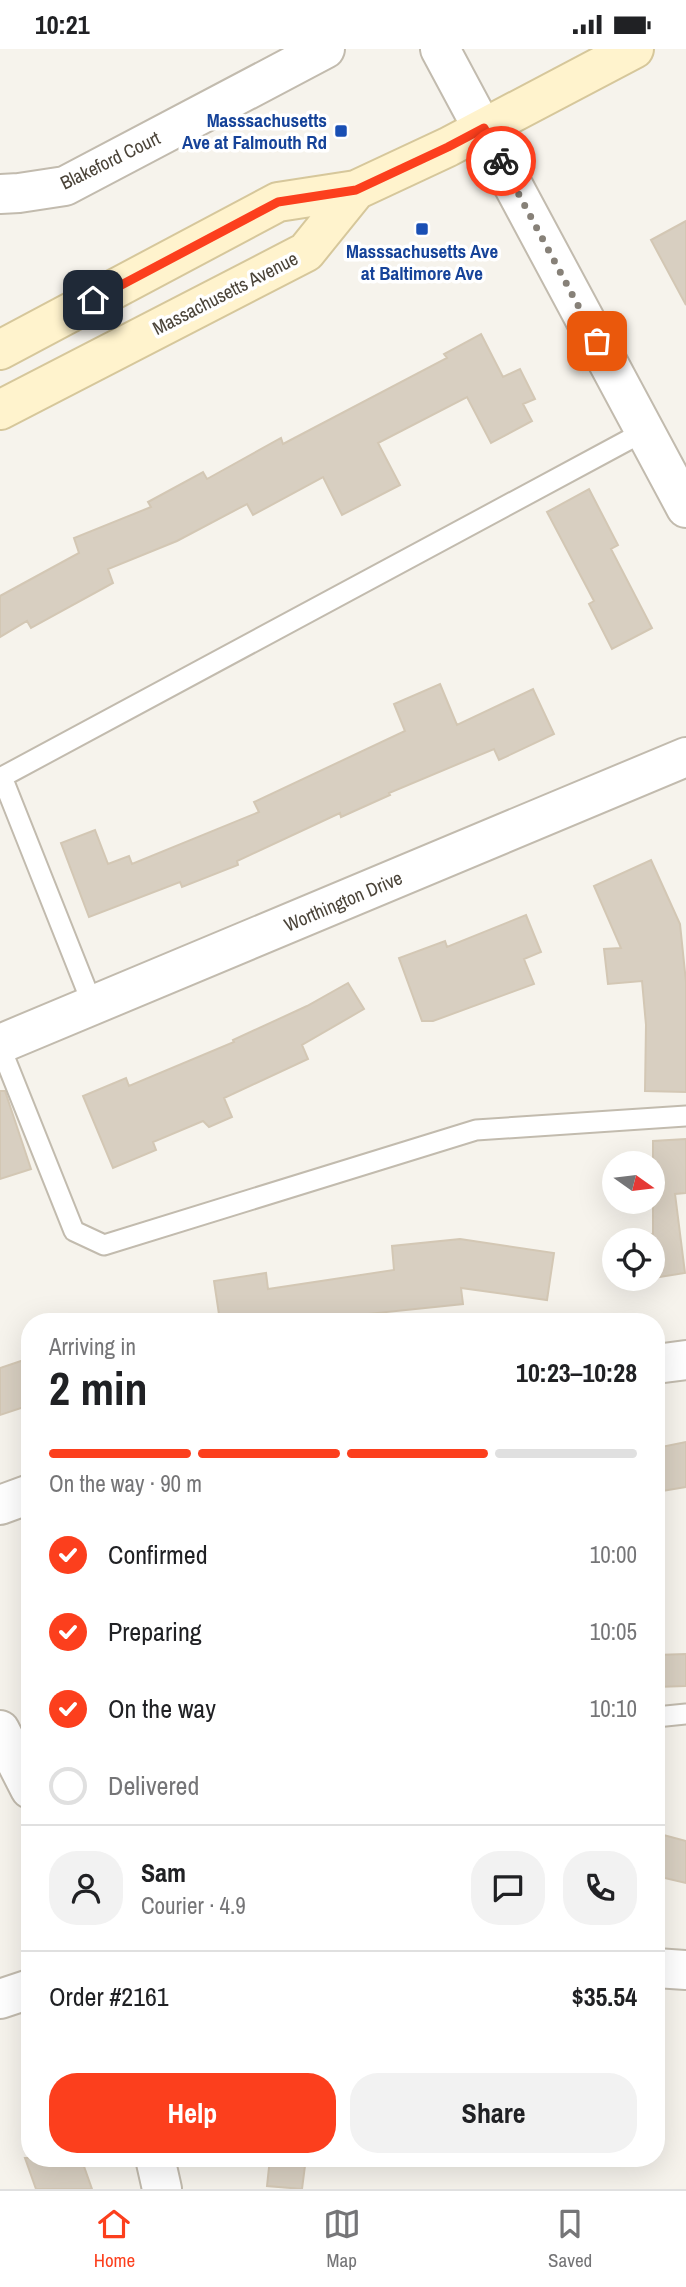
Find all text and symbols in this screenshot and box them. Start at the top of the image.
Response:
text: 10:21 [35,7,90,42]
place label: Masssachusetts Ave at Falmouth Rd [182,107,327,155]
marker: Masssachusetts Ave at Falmouth Rd [333,123,349,139]
street label: Blakeford Court [56,124,165,195]
courier [466,126,536,196]
icon: bike [482,142,520,180]
marker: Masssachusetts Ave at Baltimore Ave [414,221,430,237]
place label: Masssachusetts Ave at Baltimore Ave [346,238,498,286]
street label: Massachusetts Avenue [148,245,302,341]
pin [63,270,123,330]
icon: home [74,281,112,319]
pin [567,311,627,371]
icon: bag [578,322,616,360]
street label: Worthington Drive [280,864,406,938]
north arrow [602,1151,665,1215]
map controls [602,1151,665,1291]
button: locate [602,1228,665,1291]
text: Arriving in [49,1331,136,1362]
text: 10:23–10:28 [516,1355,637,1390]
text: 2 min [49,1357,148,1419]
text: On the way · 90 m [49,1468,202,1499]
icon: check [49,1536,87,1574]
text: Confirmed [108,1537,208,1572]
text: 10:00 [590,1539,637,1570]
icon: check [49,1613,87,1651]
text: Preparing [108,1614,202,1649]
text: 10:05 [590,1616,637,1647]
icon: check [49,1690,87,1728]
text: On the way [108,1691,216,1726]
text: 10:10 [590,1693,637,1724]
text: Delivered [108,1768,199,1803]
button: person [49,1851,123,1925]
button: chat [471,1851,545,1925]
button: phone [563,1851,637,1925]
text: Sam [141,1855,186,1890]
text: Courier · 4.9 [141,1890,246,1921]
text: Order #2161 [49,1979,169,2014]
text: $35.54 [572,1979,637,2014]
button: Help [49,2073,336,2153]
button: Share [350,2073,637,2153]
tab: Home [94,2205,135,2273]
tab: Map [323,2205,361,2273]
tab: Saved [548,2205,592,2273]

